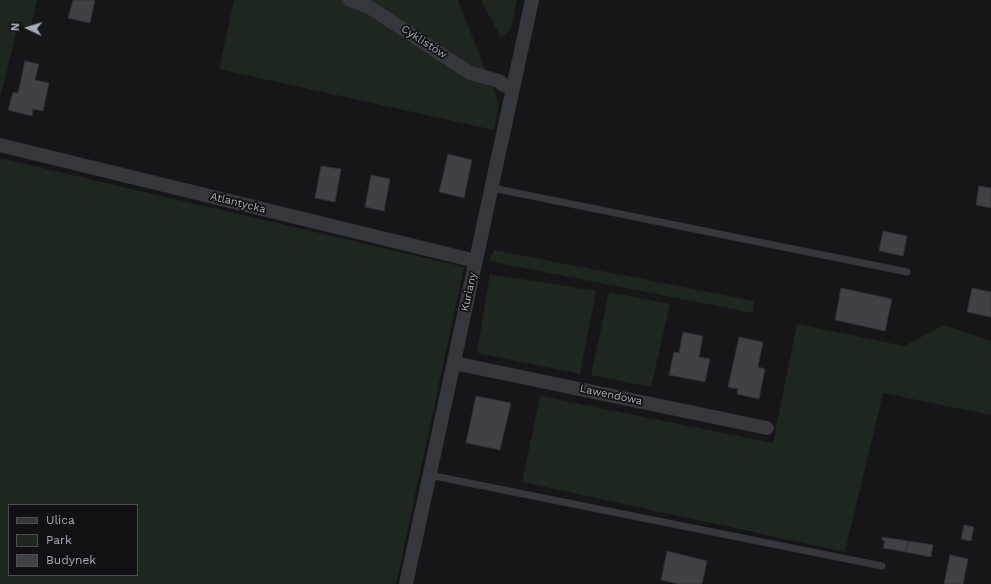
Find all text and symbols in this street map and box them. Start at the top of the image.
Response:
north arrow [8,8,48,48]
street label: Cyklistów [399,22,449,62]
text: N [9,23,22,32]
street label: Atlantycka [209,190,267,216]
street label: Kuriany [458,271,480,313]
street label: Lawendowa [579,382,643,408]
legend [8,504,138,576]
text: Ulica [46,513,75,527]
text: Park [46,533,72,547]
text: Budynek [46,553,96,567]

